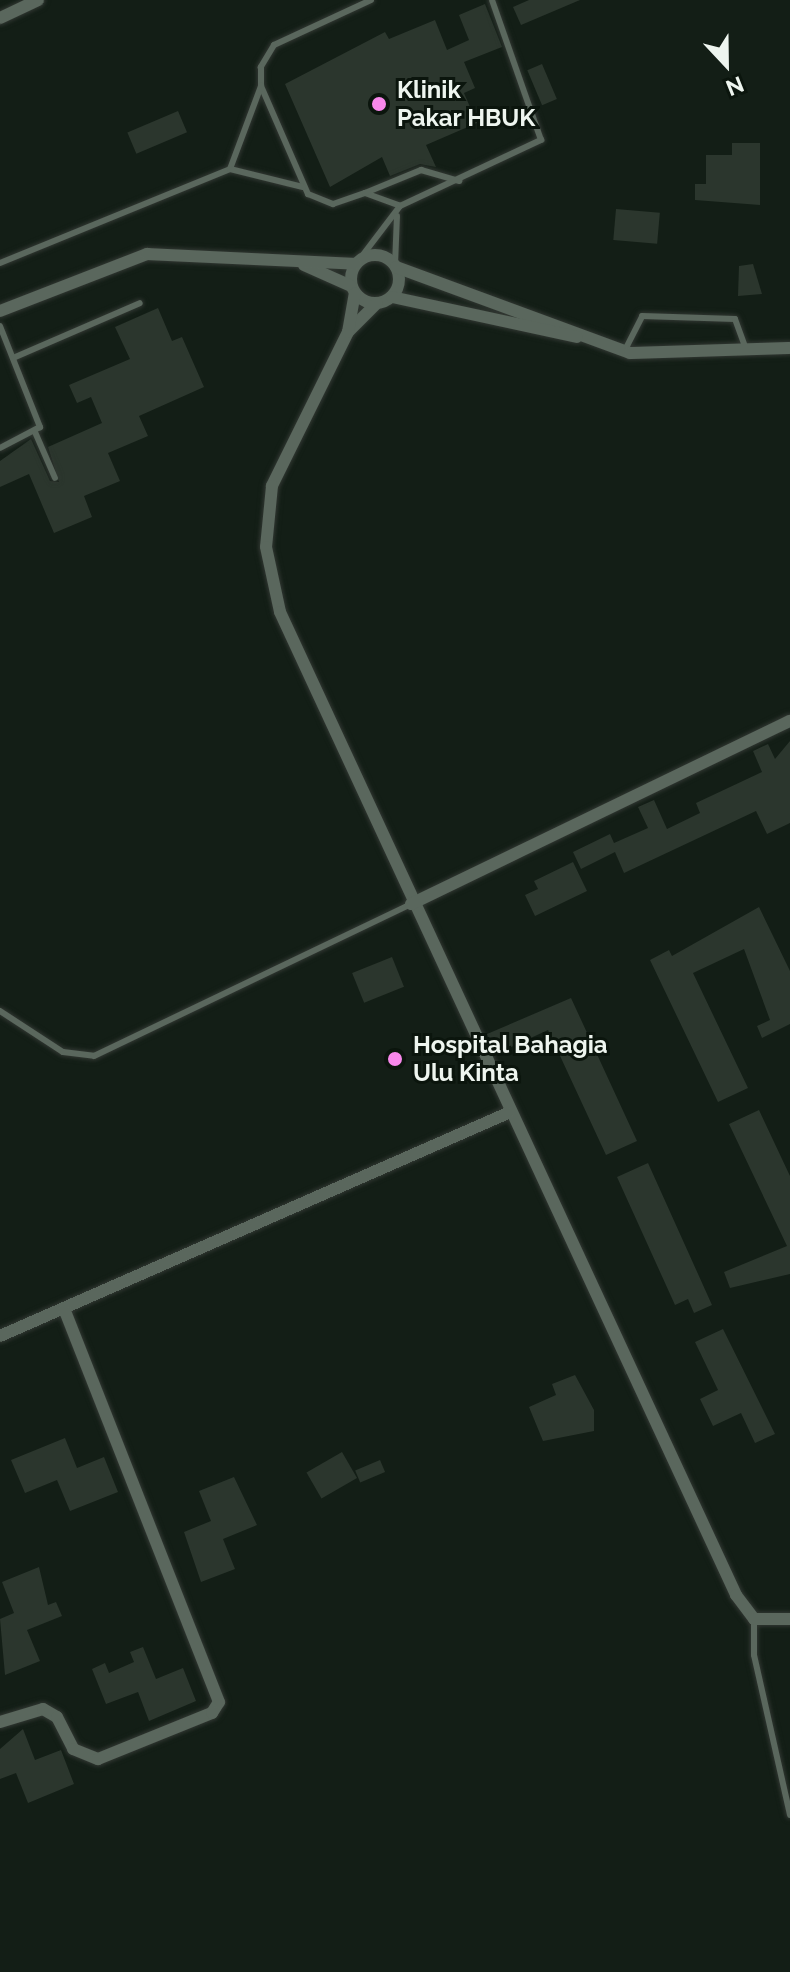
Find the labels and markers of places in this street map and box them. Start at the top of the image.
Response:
place label: Klinik Pakar HBUK [397,76,536,132]
marker: Klinik Pakar HBUK [368,93,390,115]
place label: Hospital Bahagia Ulu Kinta [413,1031,608,1087]
marker: Hospital Bahagia Ulu Kinta [384,1048,406,1070]

